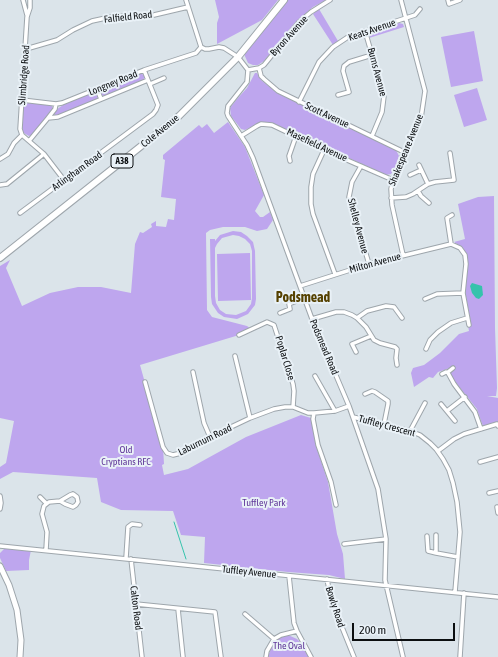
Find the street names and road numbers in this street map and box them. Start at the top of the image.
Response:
street label: Falfield Road [103,8,153,26]
street label: Byron Avenue [268,13,310,59]
street label: Keats Avenue [347,16,397,44]
street label: Slimbridge Road [16,45,32,105]
street label: Burns Avenue [365,46,389,98]
street label: Longney Road [87,68,139,98]
street label: Scott Avenue [303,100,351,130]
street label: Cole Avenue [139,112,181,150]
street label: Shakespeare Avenue [386,112,426,188]
street label: Masefield Avenue [285,126,349,164]
street label: Arlingham Road [50,149,104,193]
road number: A38 [111,154,133,168]
street label: Shelley Avenue [345,197,371,255]
street label: Milton Avenue [348,250,402,276]
street label: Podsmead Road [307,317,341,377]
street label: Poplar Close [273,334,297,382]
street label: Tuffley Crescent [357,413,417,439]
street label: Laburnum Road [176,422,234,458]
street label: Tuffley Avenue [221,563,277,581]
street label: Calton Road [127,585,145,631]
street label: Bowly Road [323,585,347,629]

